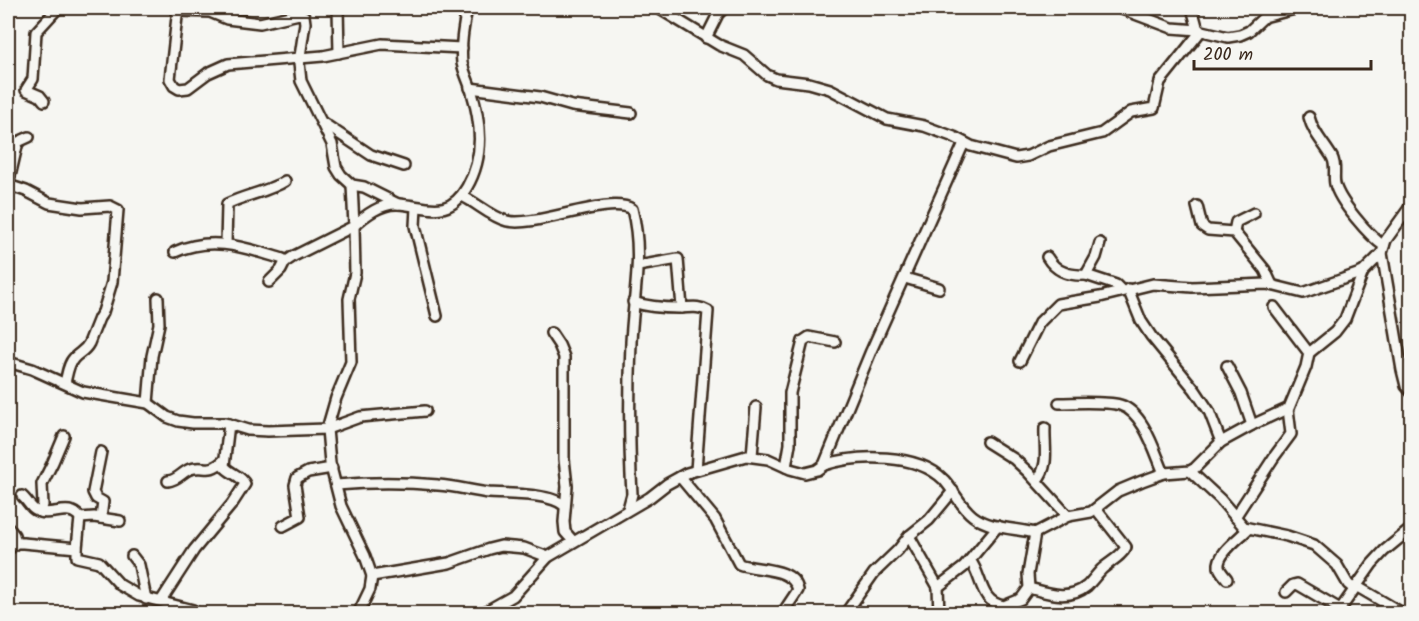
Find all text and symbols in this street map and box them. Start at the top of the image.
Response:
scale bar [1194,33,1371,71]
text: 200 m [1203,41,1253,70]

